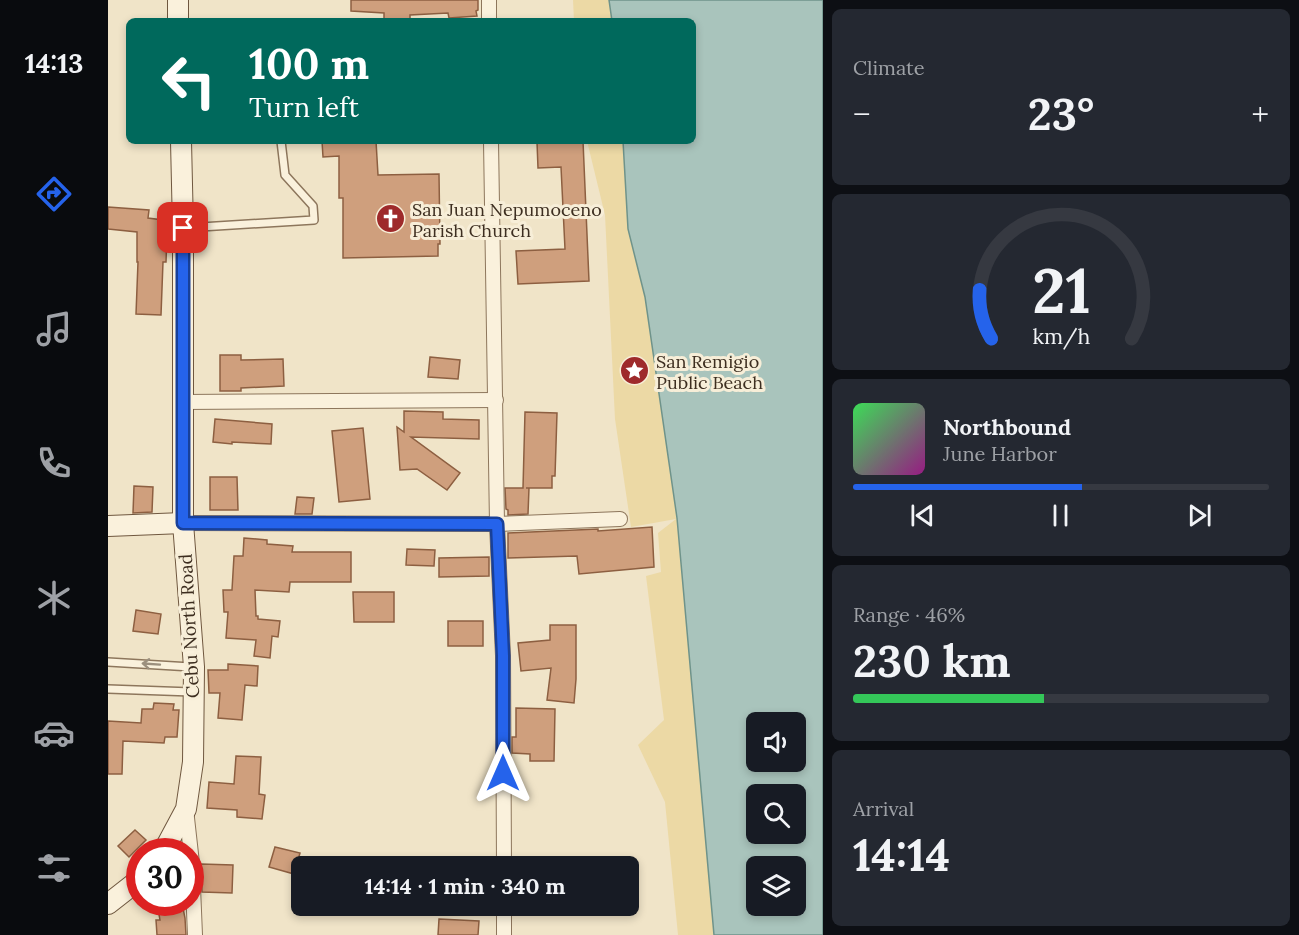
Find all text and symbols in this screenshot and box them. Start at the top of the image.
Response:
text: 100 m [249,37,369,91]
icon: left [150,42,228,120]
text: 14:13 [25,46,83,80]
text: Climate [853,55,925,80]
text: 23° [1028,85,1094,142]
text: Turn left [249,90,359,124]
text: − [853,93,871,135]
text: + [1251,93,1269,135]
icon: directions [33,173,75,215]
place label: San Juan Nepumoceno Parish Church [412,198,602,242]
pin [157,202,208,253]
church icon: San Juan Nepumoceno Parish Church [375,203,407,235]
icon: arrive [166,211,199,244]
text: 21 [1032,250,1090,330]
icon: music [33,308,75,350]
text: km/h [1032,323,1090,351]
place label: San Remigio Public Beach [656,350,763,394]
place icon: San Remigio Public Beach [619,355,651,387]
text: Northbound [943,413,1071,441]
text: June Harbor [943,441,1057,466]
icon: phone [33,442,75,484]
icon: previous [906,499,939,532]
icon: pause [1044,499,1077,532]
icon: next [1183,499,1216,532]
street label: Cebu North Road [174,553,204,699]
icon: climate [33,577,75,619]
text: Range · 46% [853,602,965,627]
text: 230 km [853,632,1011,689]
one-way arrow [141,659,161,670]
icon: car [33,712,75,754]
map controls [746,712,806,916]
button: sound [746,712,806,772]
position arrow [471,741,535,805]
button: search [746,784,806,844]
text: Arrival [853,796,914,821]
text: 14:14 [853,826,950,883]
speed limit sign: 30 [126,838,204,916]
icon: filters [33,847,75,889]
button: layers [746,856,806,916]
text: 14:14 · 1 min · 340 m [364,872,566,900]

